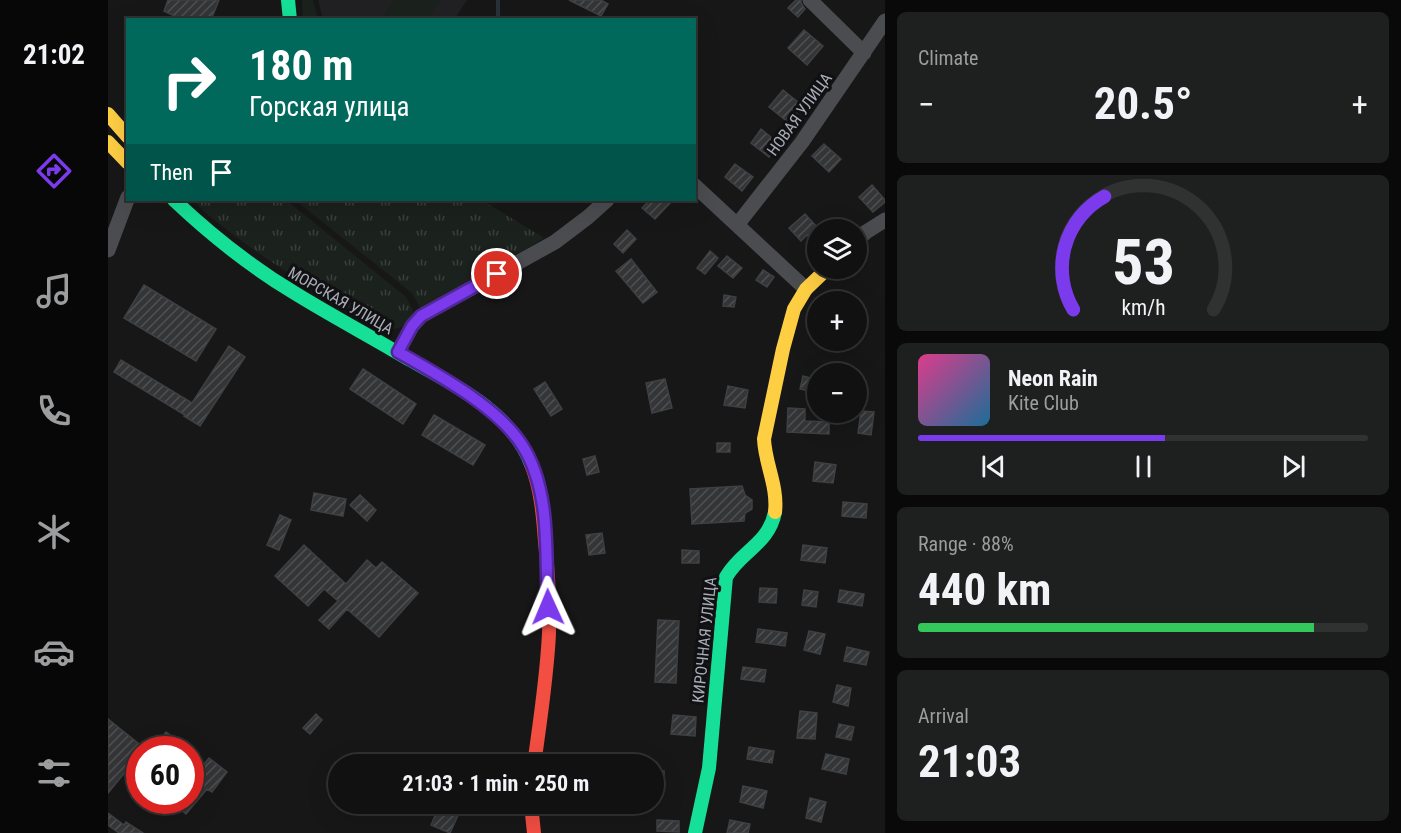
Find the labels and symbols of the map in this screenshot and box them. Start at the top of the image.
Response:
street label: НОВАЯ УЛИЦА [763,69,836,159]
pin [471,248,522,299]
street label: МОРСКАЯ УЛИЦА [285,263,397,338]
position arrow [516,575,580,639]
street label: КИРОЧНАЯ УЛИЦА [688,576,721,704]
speed limit sign: 60 [126,736,204,814]

